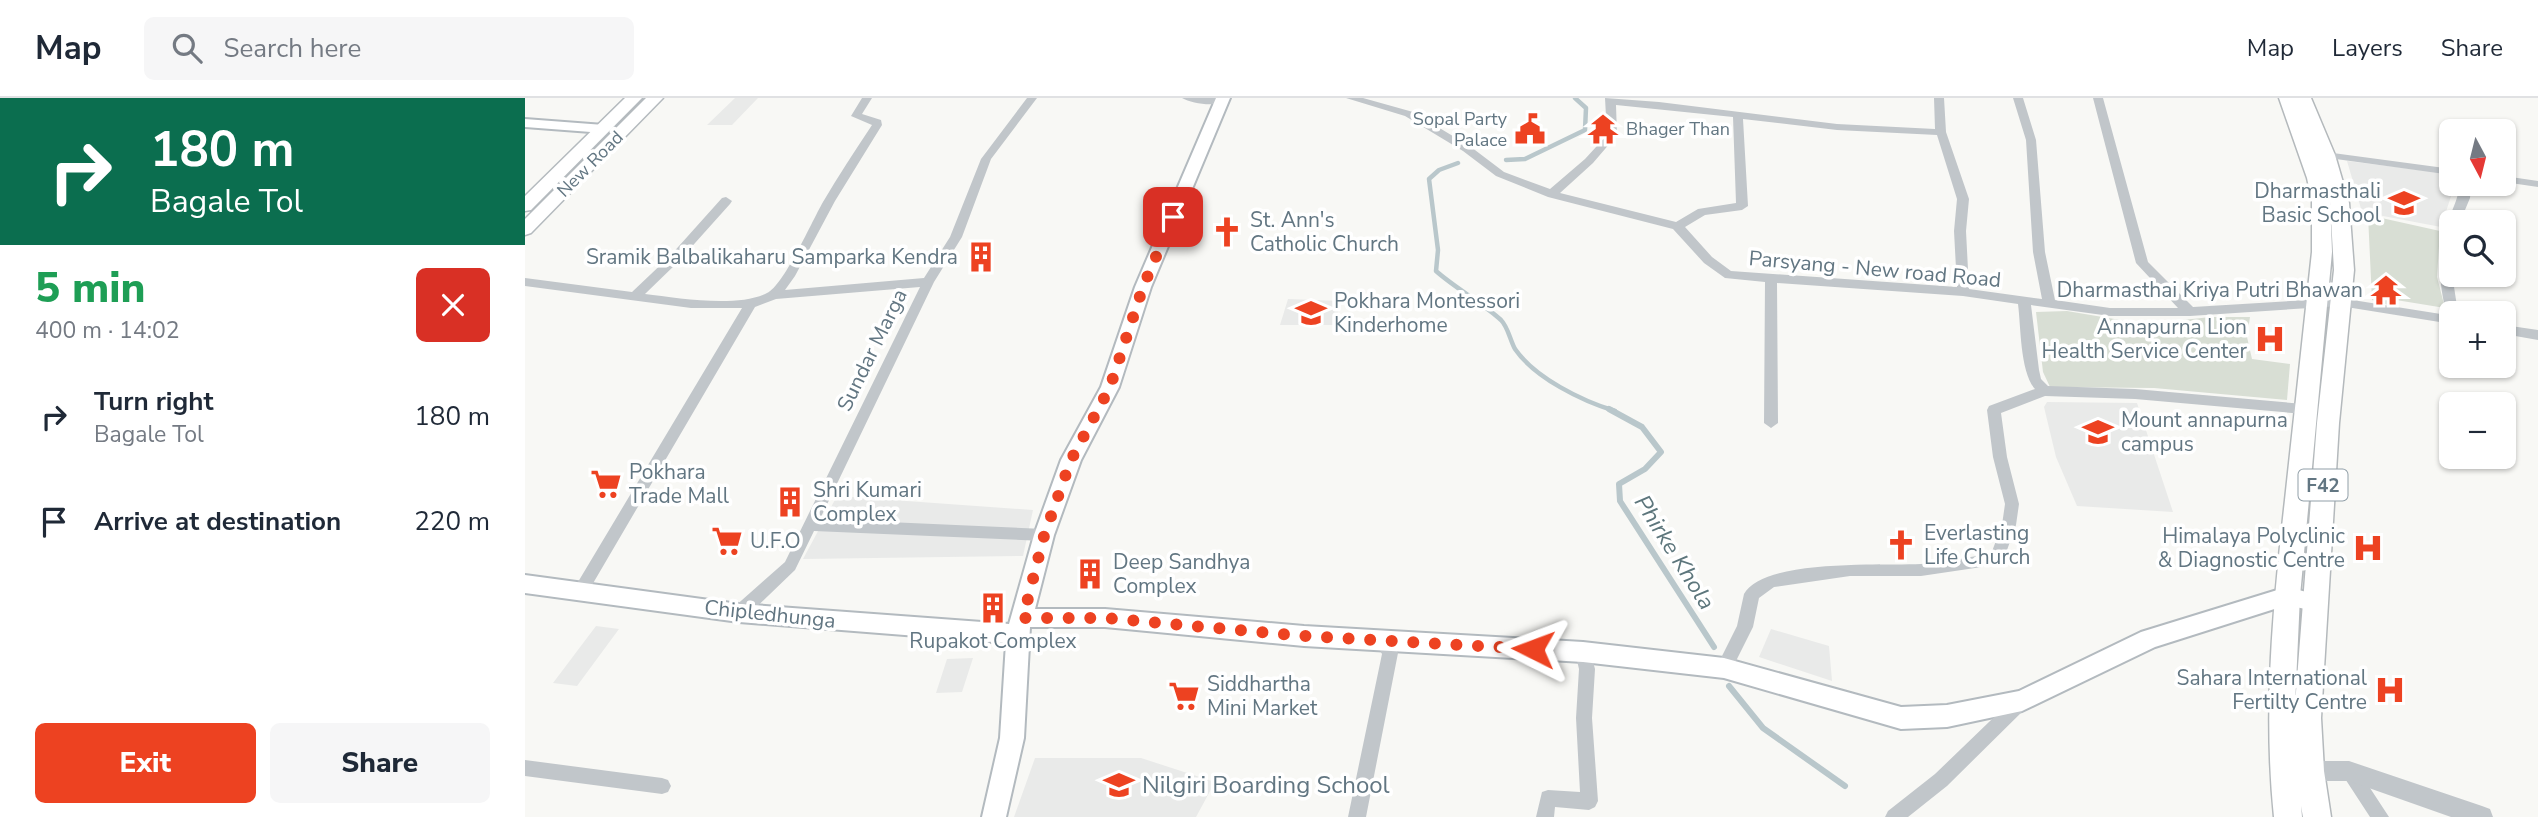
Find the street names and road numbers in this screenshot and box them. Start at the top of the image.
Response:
street label: New Road [552,126,628,202]
street label: Parsyang - New road Road [1748,244,2002,294]
street label: Sundar Marga [830,284,914,416]
road number: F42 [2298,470,2347,500]
street label: Chipledhunga [703,593,837,635]

